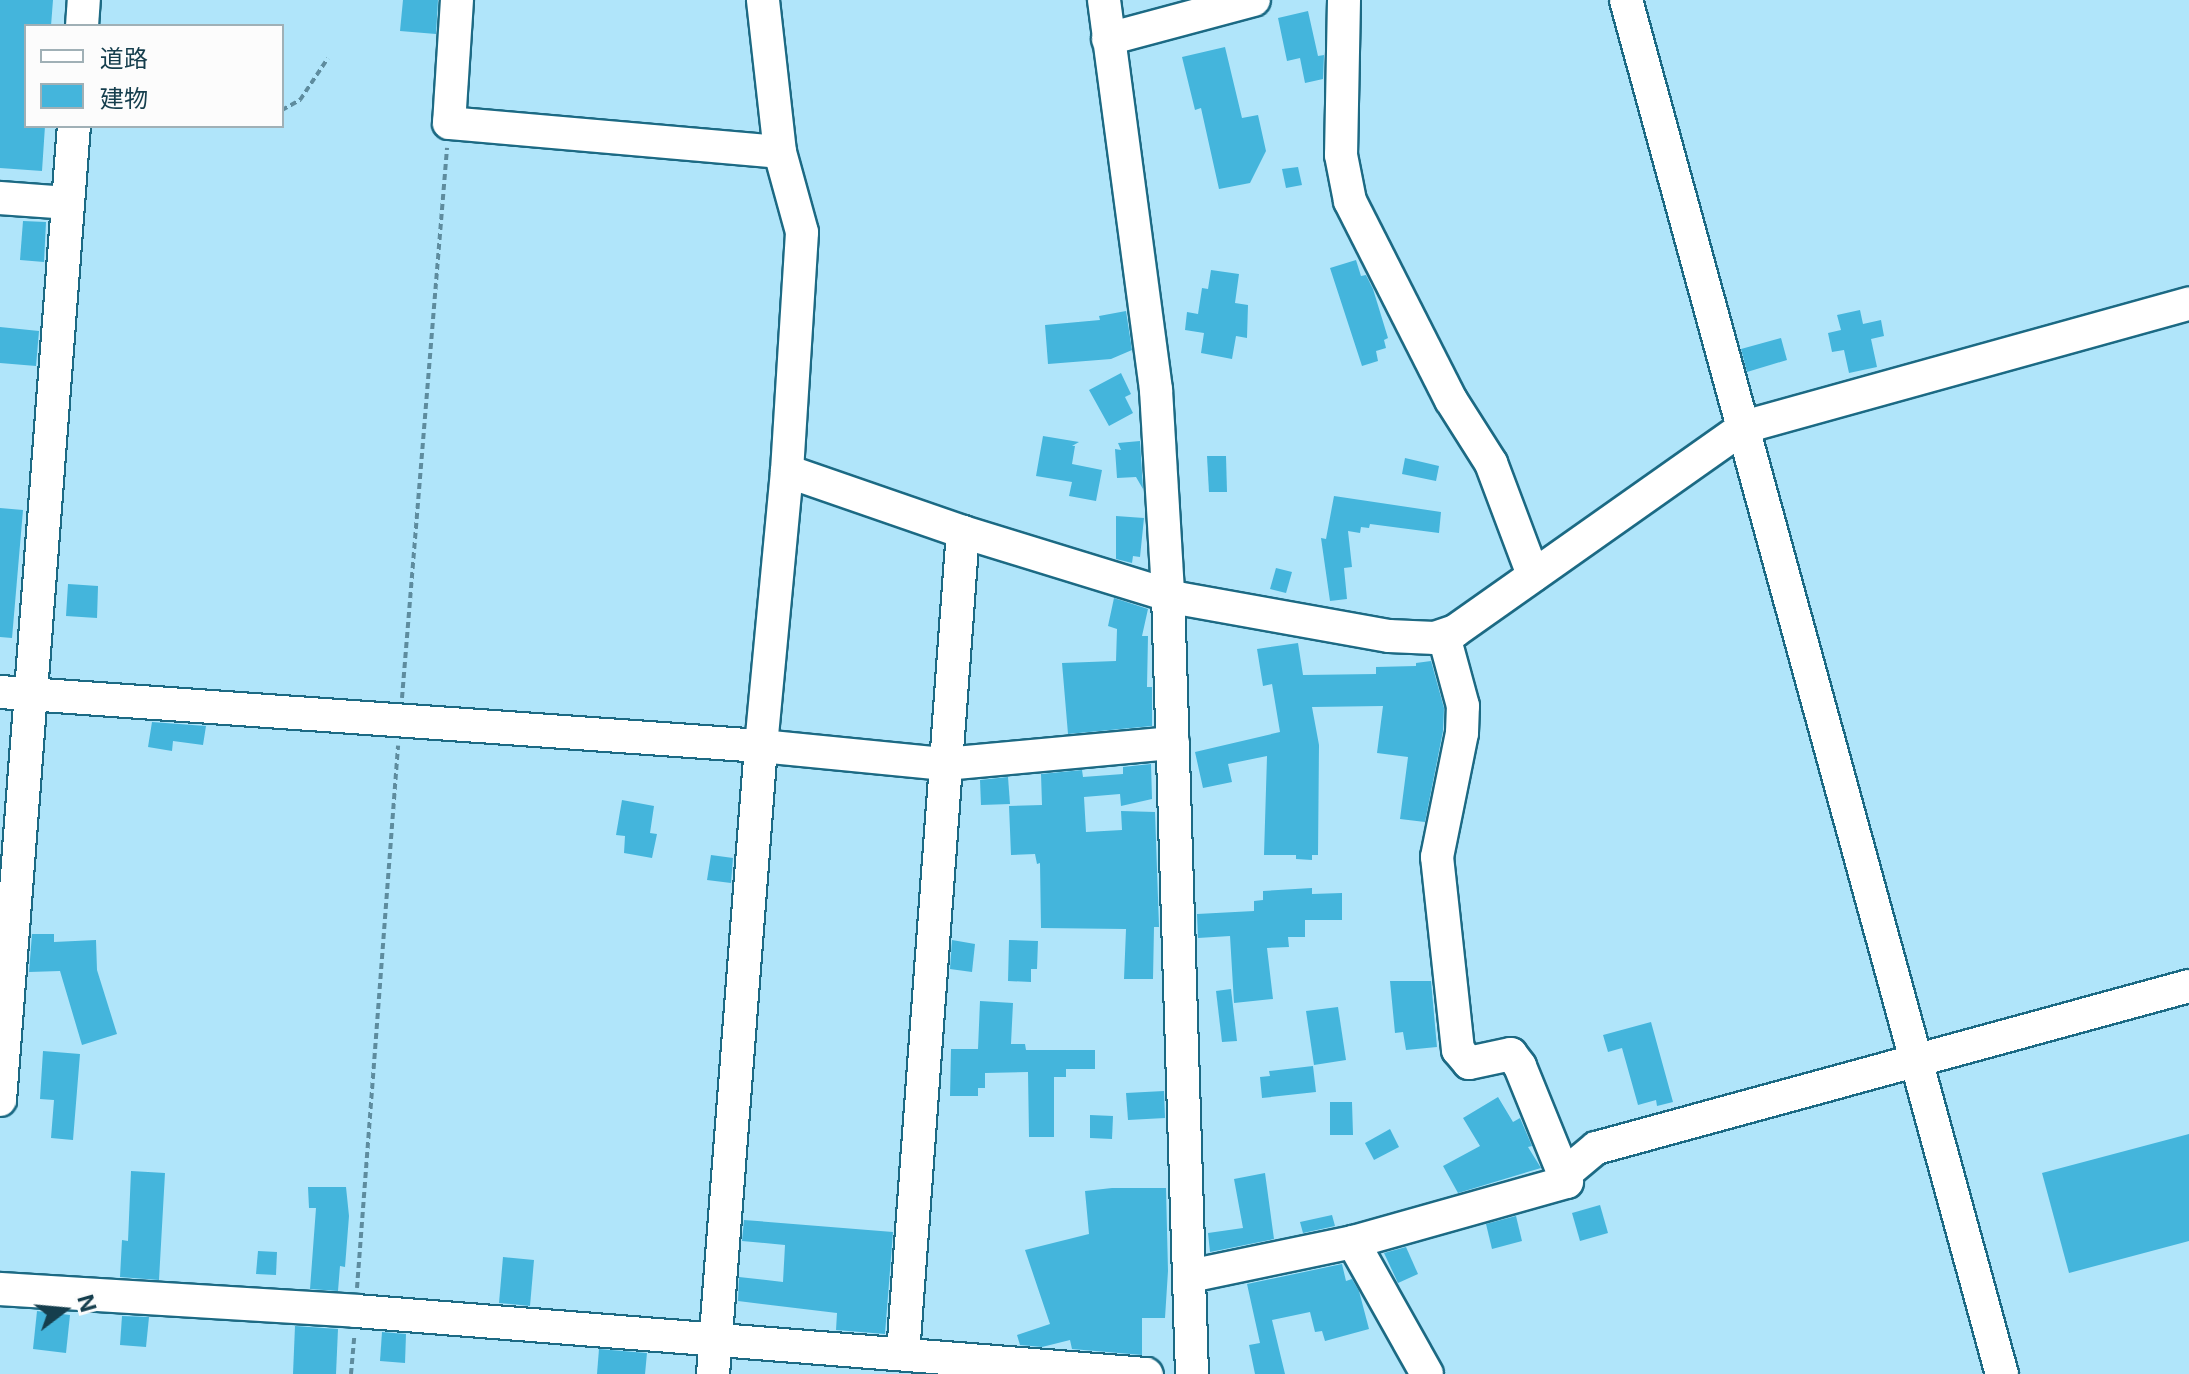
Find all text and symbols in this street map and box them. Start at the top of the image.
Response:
legend [24,24,284,128]
text: 道路 [100,44,148,73]
text: 建物 [100,84,148,113]
north arrow [24,1270,104,1350]
text: N [72,1292,102,1315]

